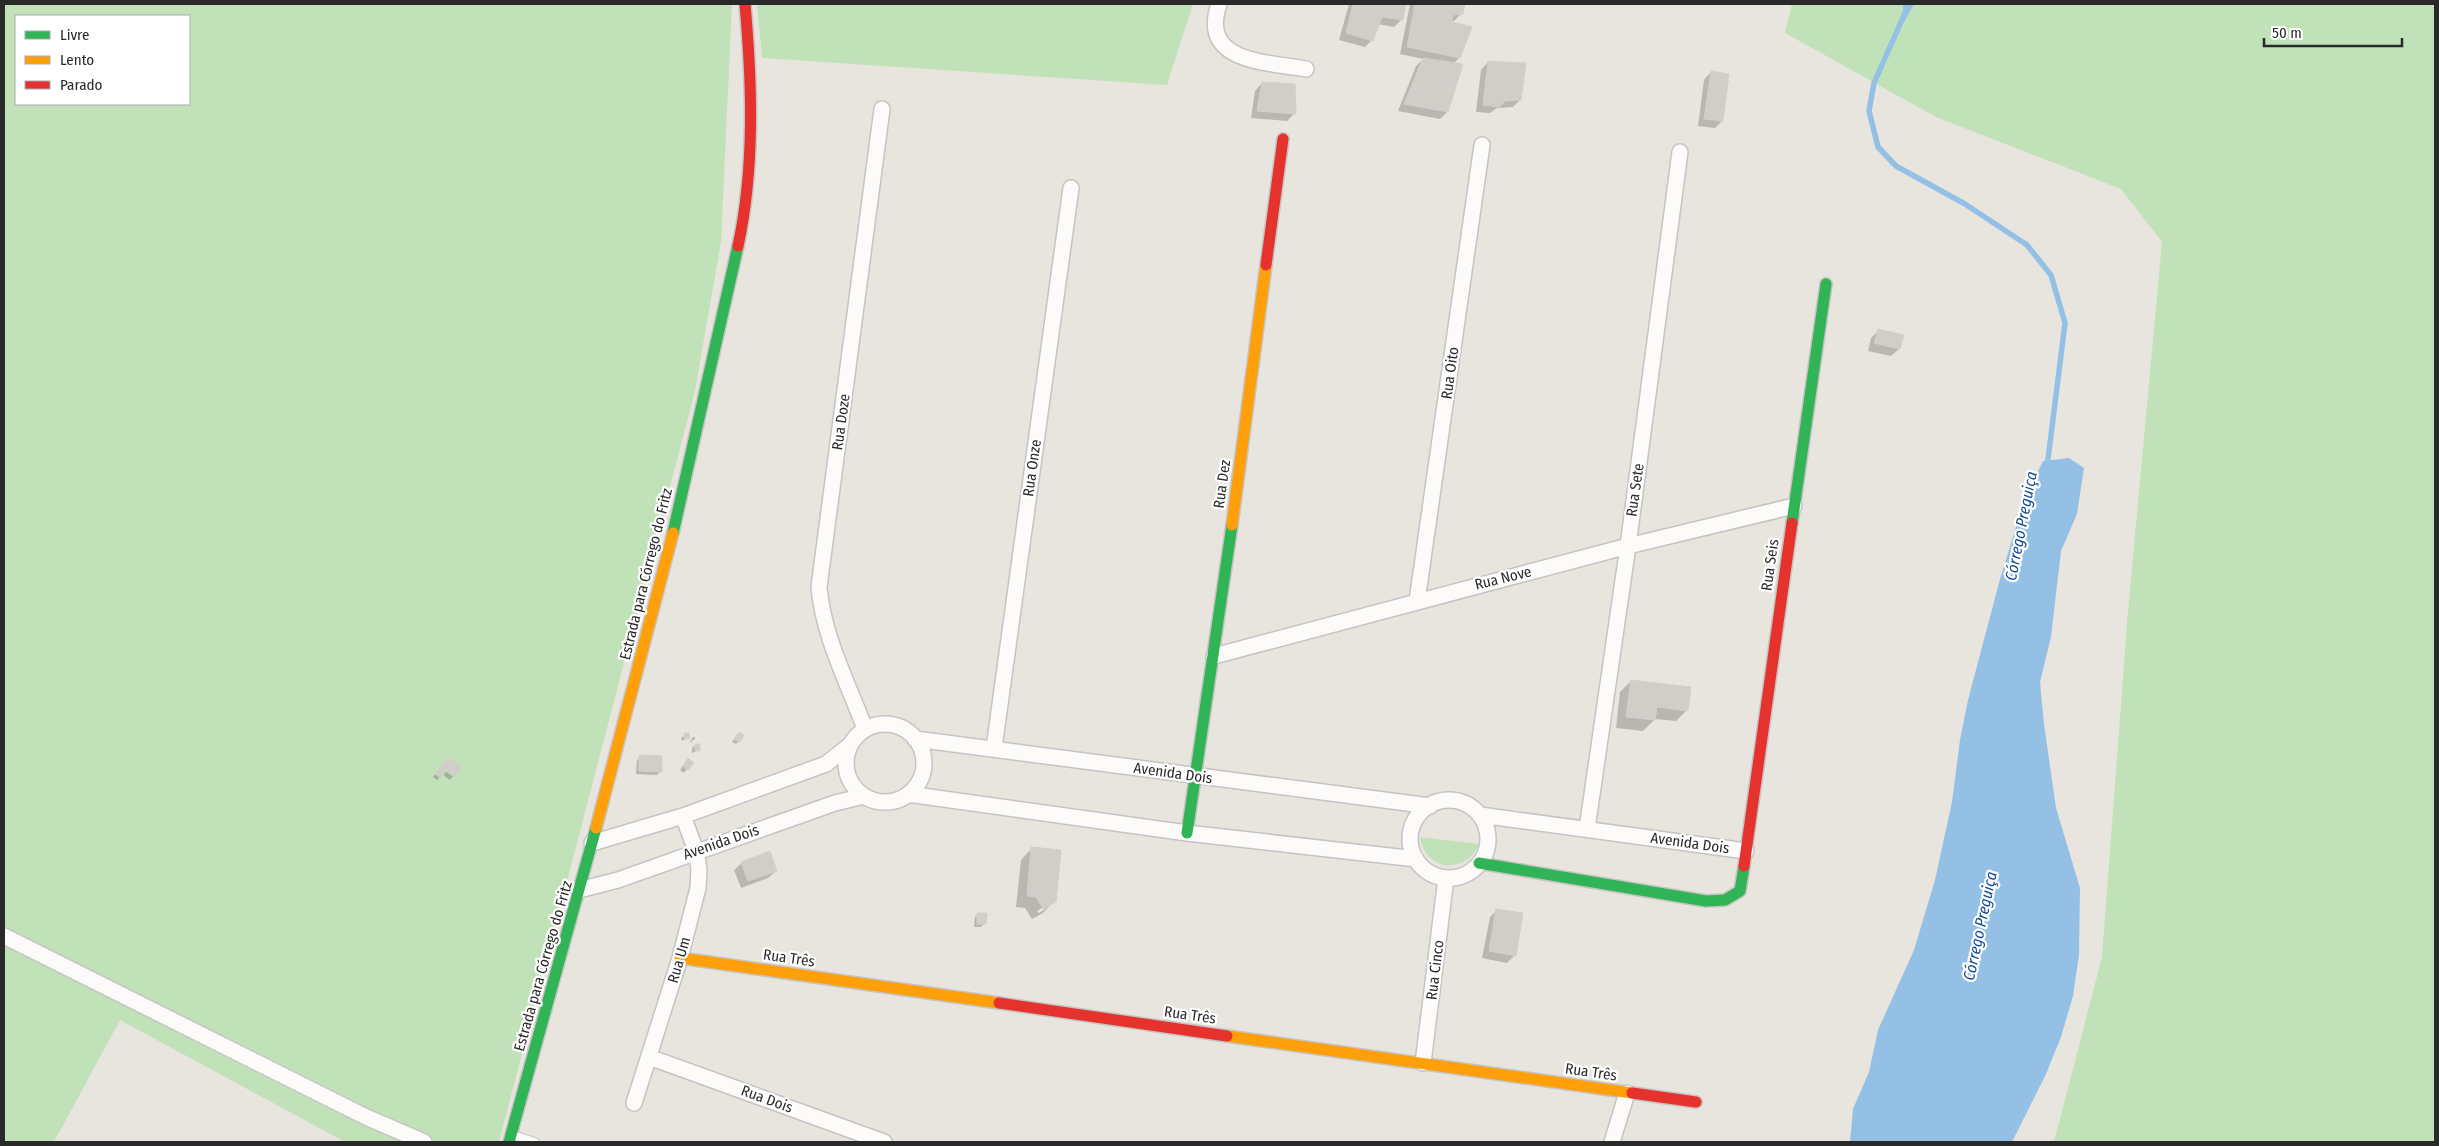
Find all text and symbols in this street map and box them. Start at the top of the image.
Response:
legend [15,15,190,105]
scale bar [2264,15,2402,47]
text: 50 m [2272,24,2302,42]
text: Livre [60,26,89,44]
text: Lento [60,51,94,69]
text: Parado [60,76,103,94]
street label: Rua Oito [1437,346,1463,400]
street label: Rua Doze [828,393,854,451]
street label: Rua Onze [1019,438,1045,498]
street label: Rua Dez [1210,458,1234,509]
street label: Rua Sete [1622,462,1648,518]
water label: Córrego Preguiça [2001,470,2041,582]
street label: Estrada para Córrego do Fritz [616,486,676,662]
street label: Rua Seis [1757,538,1783,592]
street label: Rua Nove [1473,562,1533,594]
street label: Avenida Dois [1132,759,1214,787]
street label: Avenida Dois [681,821,761,863]
street label: Avenida Dois [1649,829,1731,857]
water label: Córrego Preguiça [1959,870,2001,982]
street label: Estrada para Córrego do Fritz [510,879,576,1053]
street label: Rua Um [664,935,694,985]
street label: Rua Cinco [1422,939,1448,1001]
street label: Rua Três [762,945,816,971]
street label: Rua Três [1163,1002,1217,1028]
street label: Rua Três [1564,1059,1618,1085]
street label: Rua Dois [739,1081,795,1117]

